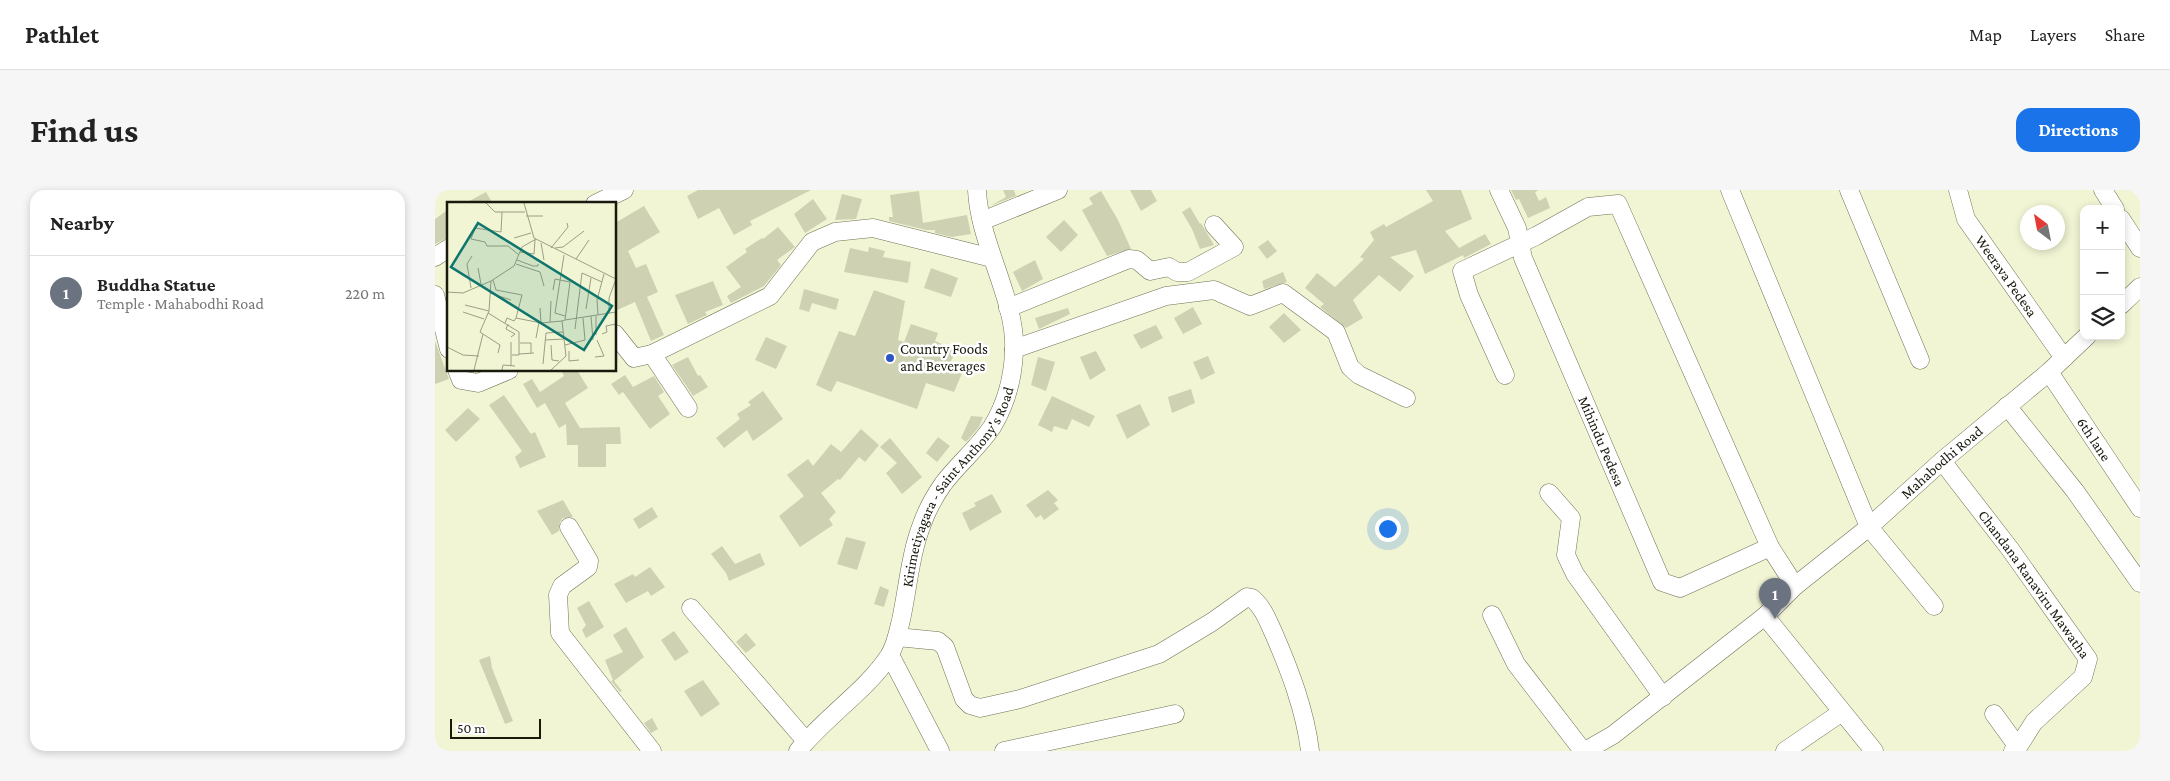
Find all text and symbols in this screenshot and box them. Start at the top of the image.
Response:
text: Pathlet [25,21,99,48]
text: Map [1969,25,2002,45]
text: Layers [2030,25,2077,45]
text: Share [2105,25,2145,45]
button: Directions [2016,108,2140,152]
text: Find us [30,111,138,150]
inset map [447,202,616,371]
north arrow [2020,205,2065,250]
map controls [2080,205,2125,340]
button: + [2080,205,2125,250]
text: Nearby [50,211,114,235]
street label: Weerava Pedesa [1972,232,2041,320]
button: − [2080,250,2125,295]
text: Buddha Statue [97,274,216,295]
text: 1 [63,285,69,302]
text: 220 m [345,285,385,302]
text: Temple · Mahabodhi Road [97,295,264,312]
button: layers [2080,295,2125,340]
place label: Country Foods and Beverages [900,341,988,375]
marker: Country Foods and Beverages [884,352,896,364]
street label: Kirimetiyagara - Saint Anthony's Road [899,385,1017,588]
street label: Mihindu Pedesa [1575,394,1628,489]
street label: 6th lane [2074,415,2115,464]
street label: Mahabodhi Road [1898,423,1986,502]
street label: Chandana Ranaviru Mawatha [1975,507,2093,662]
your location [1375,516,1401,542]
pin: 1 [1759,578,1791,619]
scale bar [450,716,541,739]
text: 50 m [457,720,485,736]

